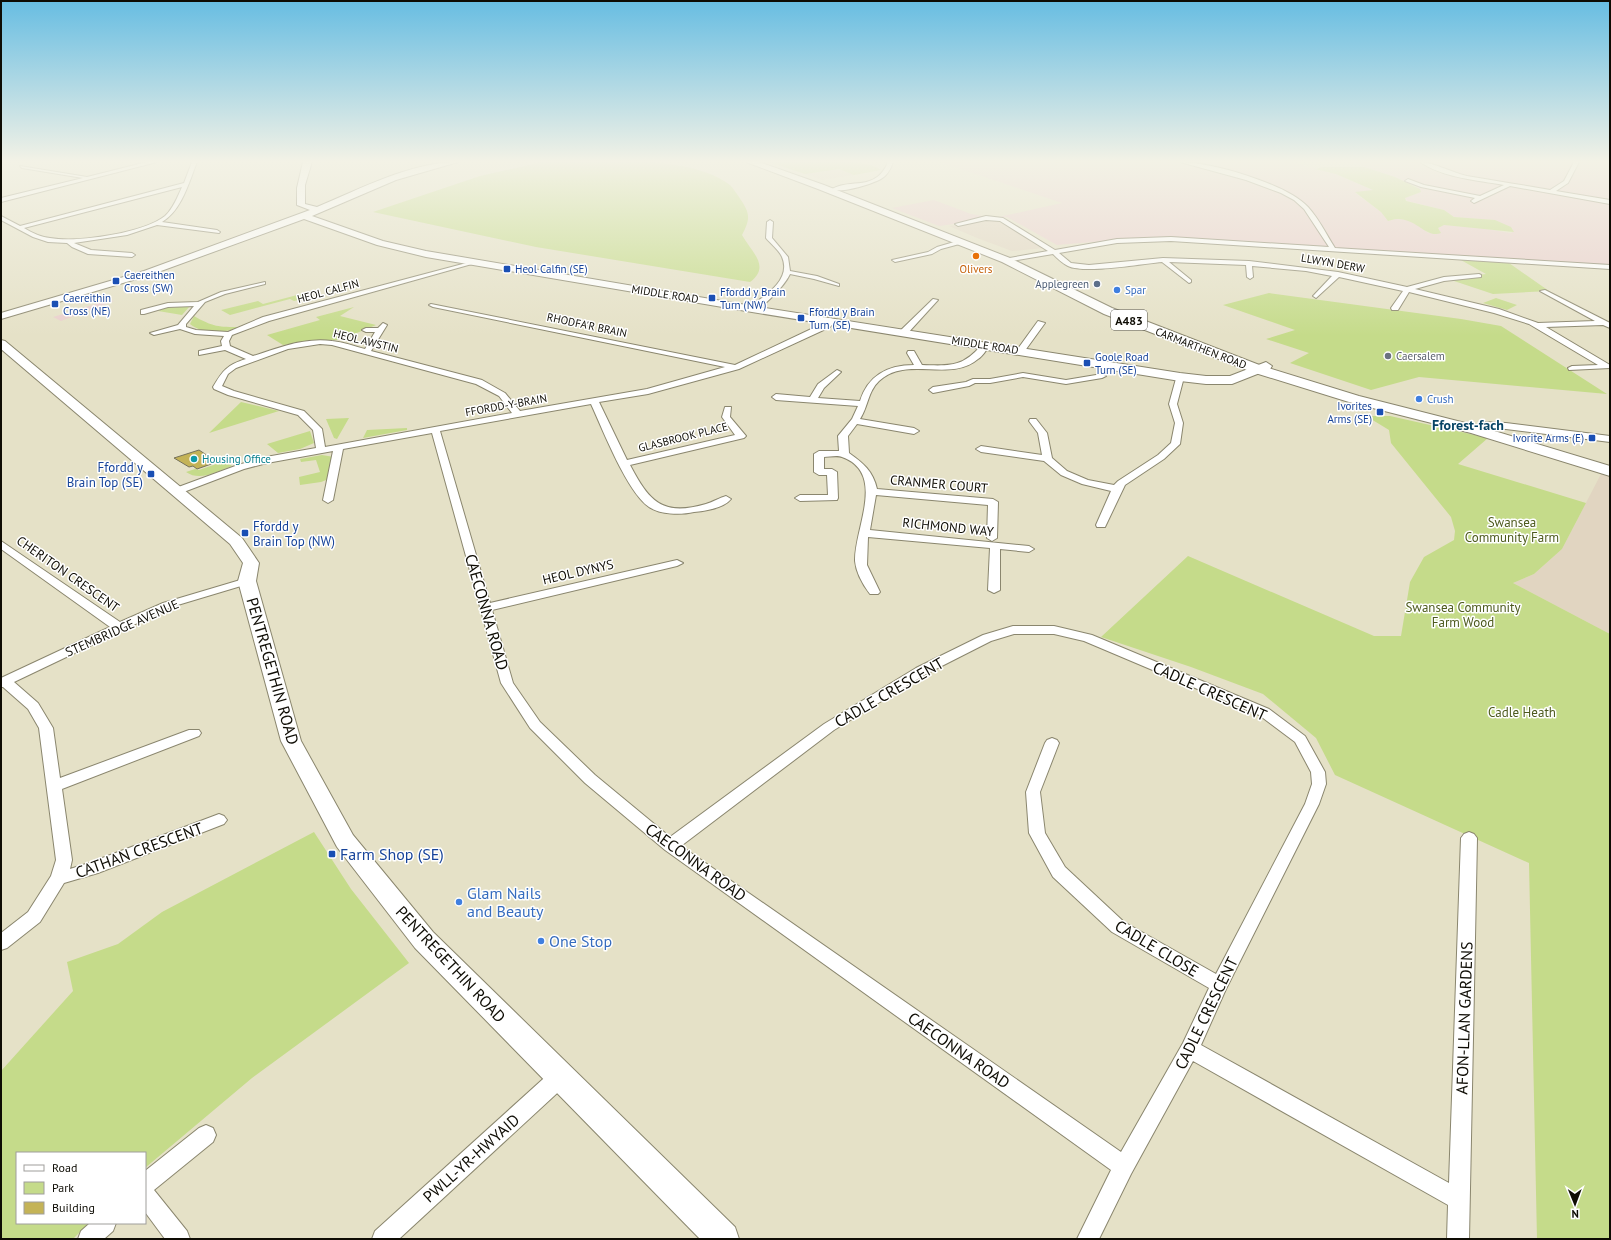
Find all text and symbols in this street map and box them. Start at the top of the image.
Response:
marker: Olivers [971,251,981,261]
street label: LLWYN DERW [1300,251,1367,276]
place label: Heol Calfin (SE) [515,262,587,276]
place label: Olivers [960,262,993,276]
marker: Heol Calfin (SE) [502,264,512,274]
place label: Caereithen Cross (SW) [124,268,175,295]
marker: Caereithen Cross (SW) [111,276,121,286]
street label: HEOL CALFIN [296,276,360,306]
place label: Applegreen [1035,277,1089,291]
marker: Applegreen [1092,279,1102,289]
street label: MIDDLE ROAD [630,282,700,306]
place label: Spar [1125,283,1146,297]
place label: Ffordd y Brain Turn (NW) [720,285,786,312]
marker: Spar [1112,285,1122,295]
place label: Caereithin Cross (NE) [63,291,111,318]
marker: Ffordd y Brain Turn (NW) [707,293,717,303]
marker: Caereithin Cross (NE) [50,299,60,309]
place label: Ffordd y Brain Turn (SE) [809,305,875,332]
street label: RHODFA'R BRAIN [546,310,628,340]
road number: A483 [1111,310,1147,330]
marker: Ffordd y Brain Turn (SE) [796,313,806,323]
street label: CARMARTHEN ROAD [1153,324,1249,372]
street label: HEOL AWSTIN [332,326,400,356]
street label: MIDDLE ROAD [950,333,1020,357]
place label: Caersalem [1396,349,1445,363]
place label: Goole Road Turn (SE) [1095,350,1149,377]
marker: Caersalem [1383,351,1393,361]
marker: Goole Road Turn (SE) [1082,358,1092,368]
street label: FFORDD-Y-BRAIN [464,391,548,419]
place label: Crush [1427,392,1453,406]
marker: Crush [1414,394,1424,404]
place label: Ivorites Arms (SE) [1327,399,1372,426]
marker: Ivorites Arms (SE) [1375,407,1385,417]
district label: Fforest-fach [1432,416,1504,434]
street label: GLASBROOK PLACE [637,419,729,455]
place label: Ivorite Arms (E) [1513,431,1584,445]
marker: Ivorite Arms (E) [1587,433,1597,443]
place label: Housing Office [202,452,271,466]
marker: Housing Office [189,454,199,464]
place label: Ffordd y Brain Top (SE) [67,459,143,491]
marker: Ffordd y Brain Top (SE) [146,469,156,479]
street label: CRANMER COURT [889,471,989,497]
street label: RICHMOND WAY [902,514,995,540]
park label: Swansea Community Farm [1465,514,1559,546]
place label: Ffordd y Brain Top (NW) [253,518,335,550]
marker: Ffordd y Brain Top (NW) [240,528,250,538]
street label: CHERITON CRESCENT [13,532,123,616]
street label: CAECONNA ROAD [461,552,513,672]
street label: HEOL DYNYS [541,556,615,588]
street label: STEMBRIDGE AVENUE [63,595,181,661]
street label: PENTREGETHIN ROAD [242,595,304,747]
park label: Swansea Community Farm Wood [1405,599,1521,631]
street label: CADLE CRESCENT [831,653,947,731]
street label: CADLE CRESCENT [1150,657,1270,725]
park label: Cadle Heath [1488,704,1556,721]
street label: CATHAN CRESCENT [73,818,206,882]
street label: CAECONNA ROAD [642,819,750,905]
place label: Farm Shop (SE) [340,844,444,864]
marker: Farm Shop (SE) [327,849,337,859]
place label: Glam Nails and Beauty [467,883,544,921]
marker: Glam Nails and Beauty [454,897,464,907]
street label: PENTREGETHIN ROAD [392,902,510,1026]
street label: CADLE CLOSE [1112,915,1202,981]
place label: One Stop [549,931,612,951]
marker: One Stop [536,936,546,946]
street label: AFON-LLAN GARDENS [1451,941,1477,1095]
street label: CADLE CRESCENT [1170,953,1242,1073]
street label: CAECONNA ROAD [904,1007,1014,1093]
street label: PWLL-YR-HWYAID [419,1109,523,1207]
legend [16,1152,146,1224]
text: Road [52,1160,77,1175]
text: Park [52,1180,74,1195]
north arrow [1555,1184,1595,1224]
text: Building [52,1200,95,1215]
text: N [1571,1207,1579,1221]

